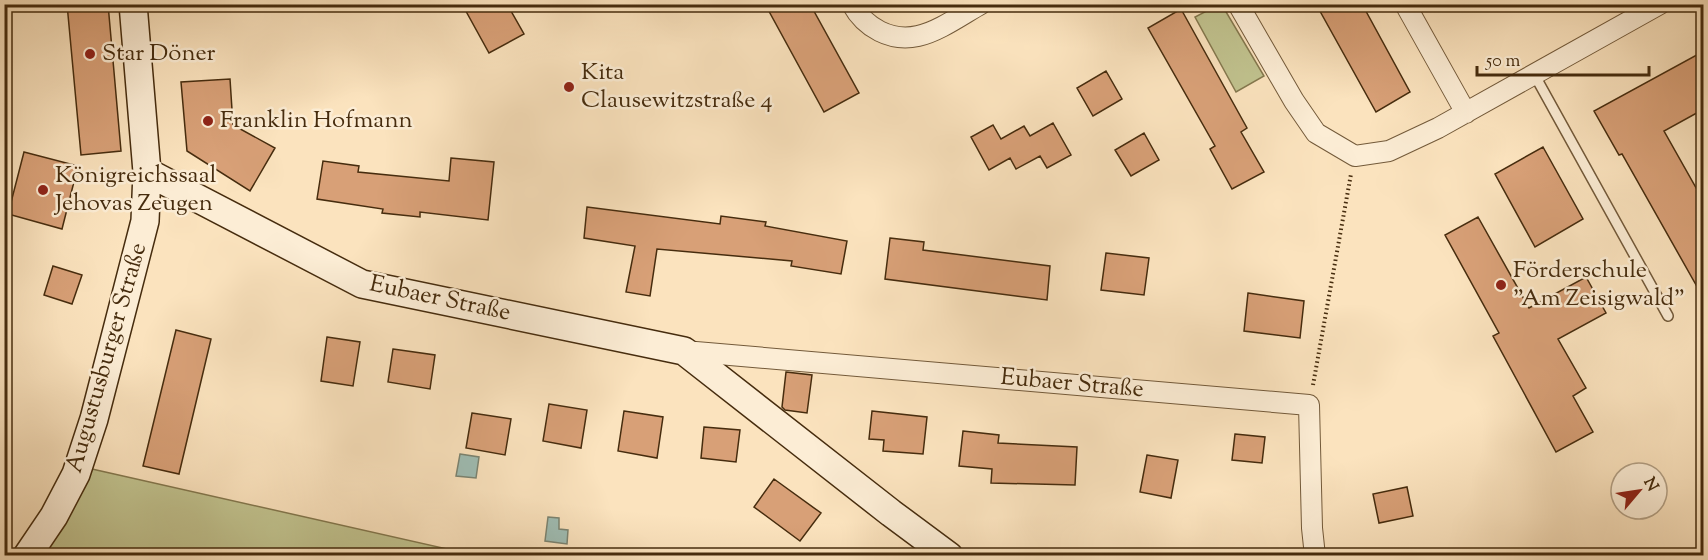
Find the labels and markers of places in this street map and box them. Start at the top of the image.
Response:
place label: Star Döner [102,37,216,71]
marker: Star Döner [83,47,97,61]
place label: Kita Clausewitzstraße 4 [581,56,773,118]
marker: Kita Clausewitzstraße 4 [562,80,576,94]
place label: Franklin Hofmann [220,104,413,138]
marker: Franklin Hofmann [201,114,215,128]
place label: Königreichssaal Jehovas Zeugen [53,159,217,221]
marker: Königreichssaal Jehovas Zeugen [36,183,50,197]
place label: Förderschule "Am Zeisigwald" [1513,254,1685,316]
marker: Förderschule "Am Zeisigwald" [1494,278,1508,292]

